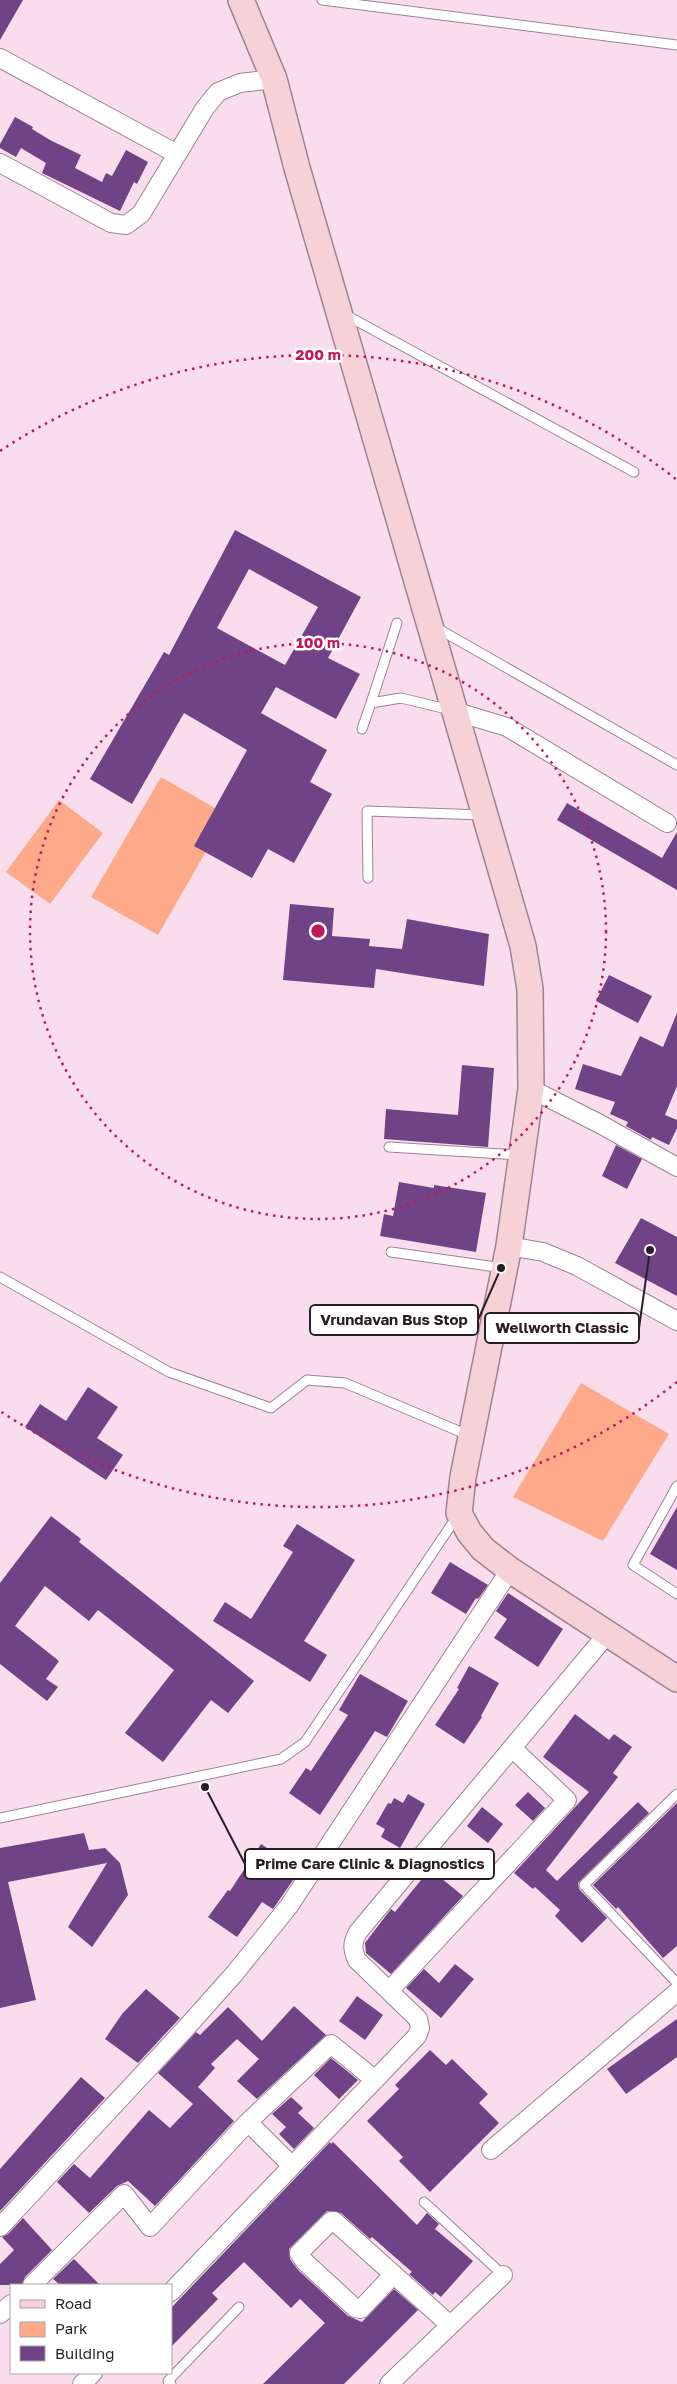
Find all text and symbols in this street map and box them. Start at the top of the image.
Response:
text: 200 m [295,345,341,363]
text: 100 m [296,633,340,651]
centre of rings [309,922,327,940]
callout: Vrundavan Bus Stop [310,1305,478,1335]
text: Vrundavan Bus Stop [320,1310,468,1328]
callout: Wellworth Classic [485,1313,639,1343]
text: Wellworth Classic [495,1318,629,1336]
callout: Prime Care Clinic & Diagnostics [245,1849,494,1879]
text: Prime Care Clinic & Diagnostics [255,1854,485,1872]
legend [10,2284,172,2374]
text: Road [55,2294,92,2312]
text: Park [55,2319,88,2337]
text: Building [55,2344,115,2362]

